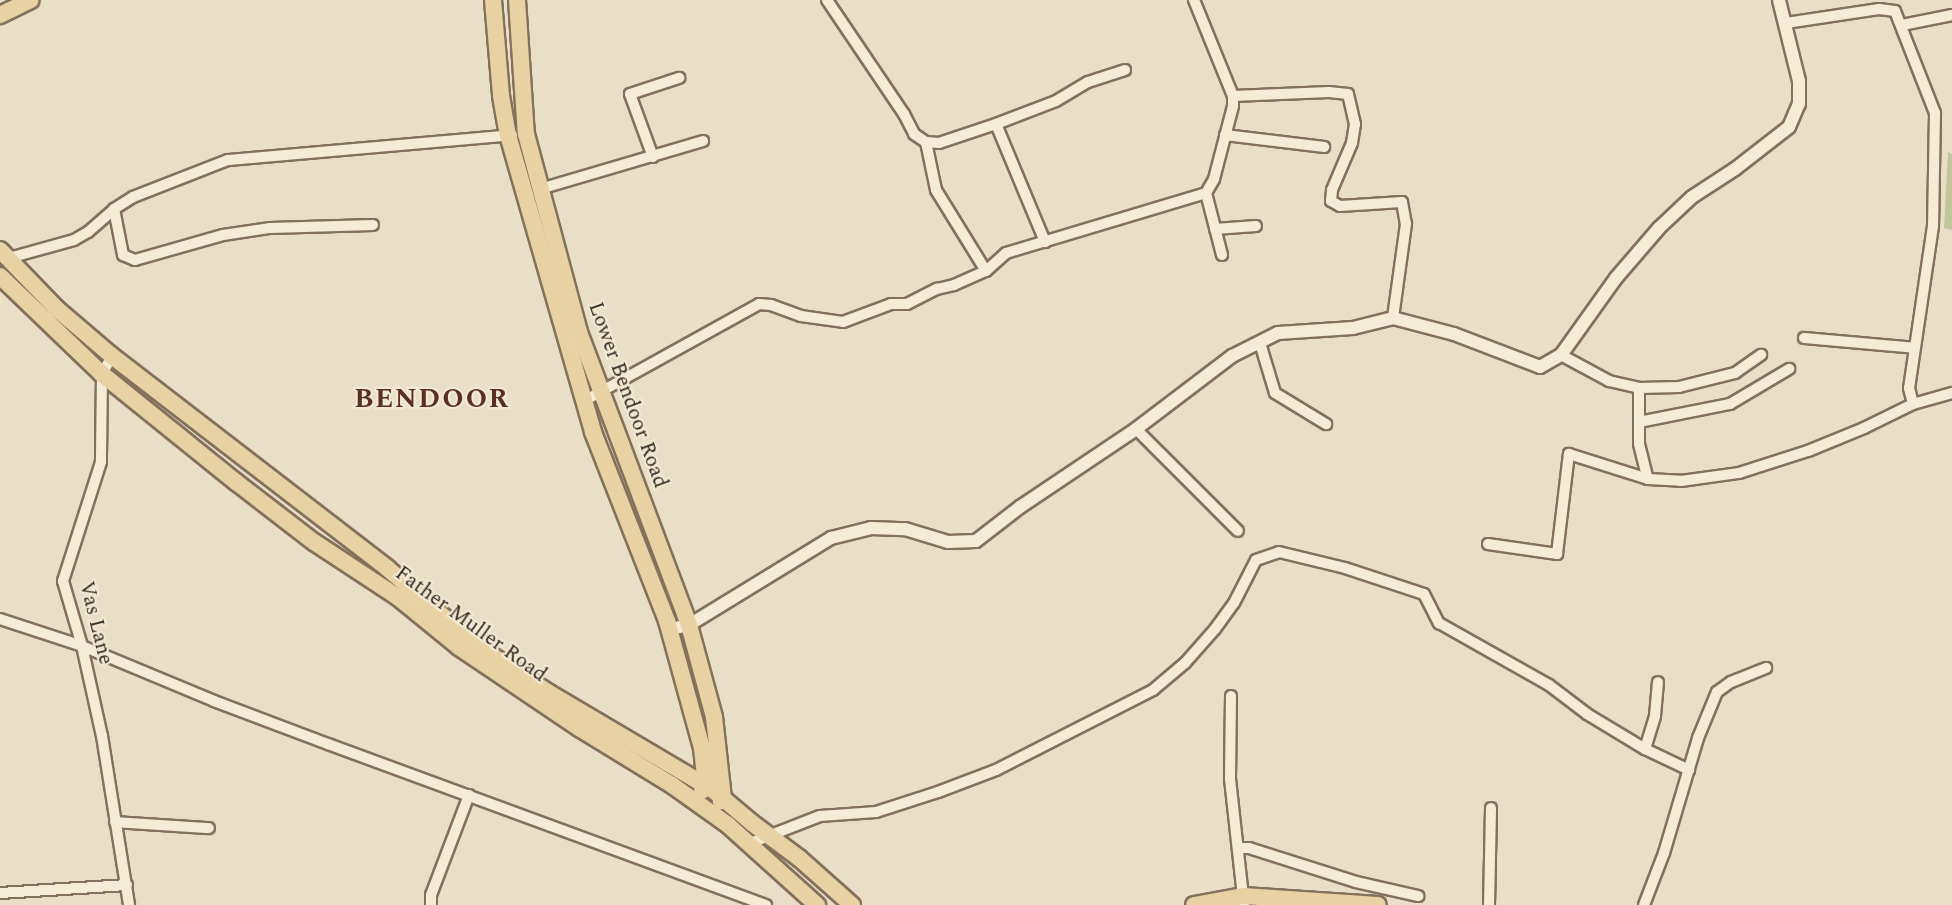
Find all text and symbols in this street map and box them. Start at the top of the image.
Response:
street label: Lower Bendoor Road [583,299,673,491]
district label: BENDOOR [354,384,510,416]
street label: Father Muller Road [390,560,552,688]
street label: Vas Lane [73,579,119,667]

